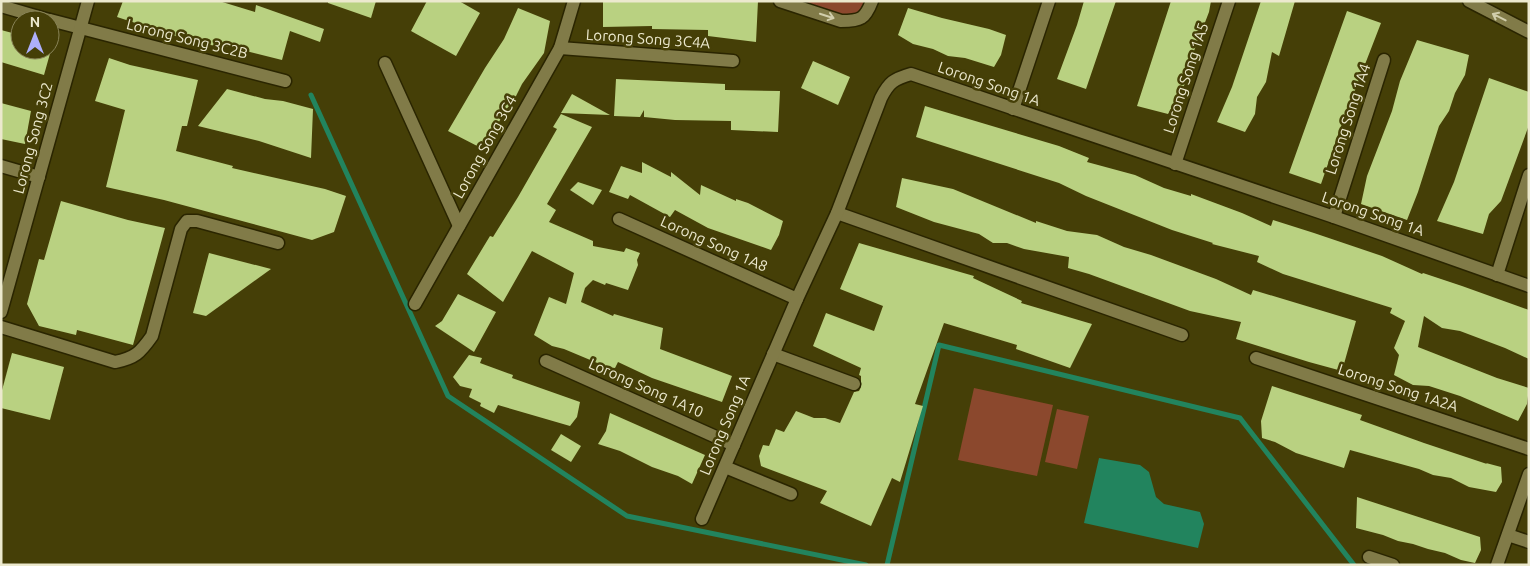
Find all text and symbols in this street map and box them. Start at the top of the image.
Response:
north arrow [10,10,60,60]
one-way arrow [818,12,834,21]
one-way arrow [1492,12,1507,21]
text: N [30,14,40,30]
street label: Lorong Song 3C2B [125,15,250,62]
street label: Lorong Song 1A5 [1160,20,1211,135]
street label: Lorong Song 3C4A [585,26,711,51]
street label: Lorong Song 1A [936,58,1043,109]
street label: Lorong Song 1A4 [1322,61,1373,176]
street label: Lorong Song 3C2 [9,80,56,196]
street label: Lorong Song 3C4 [449,92,520,201]
street label: Lorong Song 1A [1320,188,1427,239]
street label: Lorong Song 1A8 [658,212,770,275]
street label: Lorong Song 1A10 [586,355,706,421]
street label: Lorong Song 1A2A [1336,360,1461,415]
street label: Lorong Song 1A [696,372,753,477]

